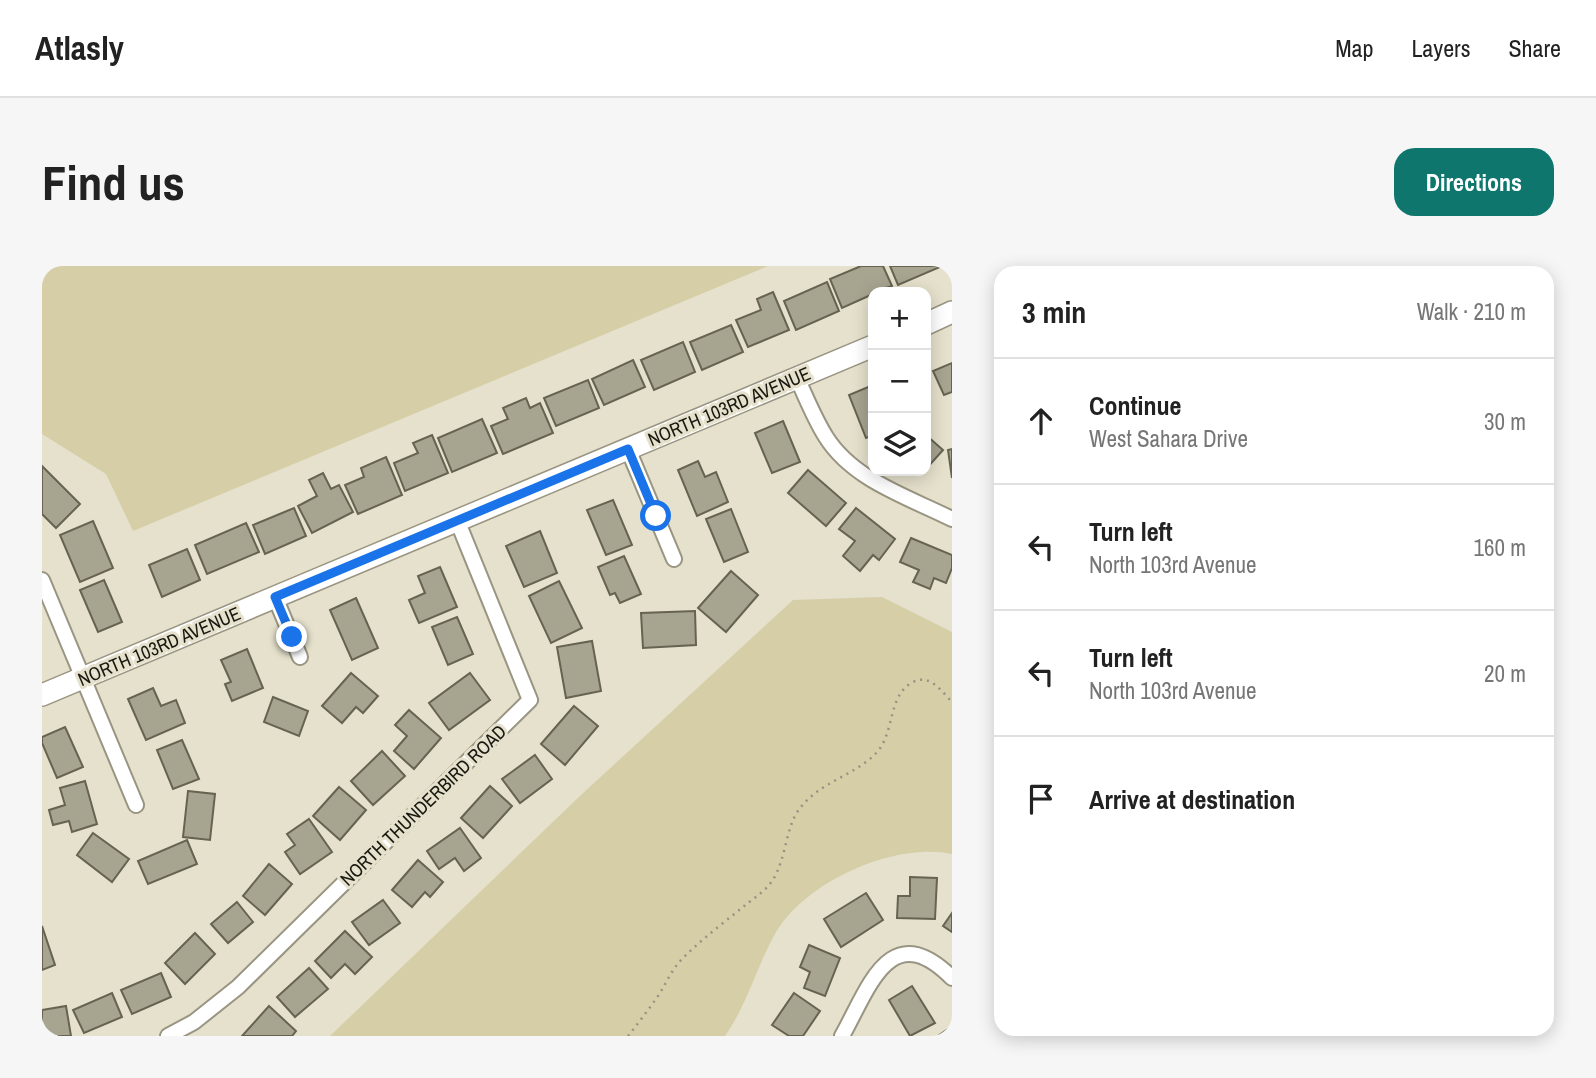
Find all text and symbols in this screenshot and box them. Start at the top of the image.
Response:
text: Atlasly [35,26,124,70]
text: Map [1335,32,1373,64]
text: Layers [1411,32,1470,64]
text: Share [1508,32,1561,64]
button: Directions [1394,148,1554,216]
text: Find us [42,149,185,215]
map controls [868,287,931,476]
button: + [868,287,931,350]
text: 3 min [1022,292,1086,332]
text: Walk · 210 m [1417,296,1526,327]
button: − [868,350,931,413]
street label: NORTH 103RD AVENUE [644,360,814,452]
text: Continue [1089,388,1181,423]
icon: ahead [1022,402,1060,440]
text: 30 m [1484,406,1526,437]
button: layers [868,413,931,476]
text: West Sahara Drive [1089,423,1248,454]
route start [640,500,671,531]
text: Turn left [1089,514,1173,549]
icon: left [1022,528,1060,566]
text: 160 m [1474,532,1526,563]
text: North 103rd Avenue [1089,549,1256,580]
street label: NORTH 103RD AVENUE [74,600,244,692]
route end [276,621,307,652]
text: Turn left [1089,640,1173,675]
icon: left [1022,654,1060,692]
text: 20 m [1484,658,1526,689]
text: North 103rd Avenue [1089,675,1256,706]
street label: NORTH THUNDERBIRD ROAD [334,719,512,891]
icon: arrive [1022,780,1060,818]
text: Arrive at destination [1089,782,1295,817]

